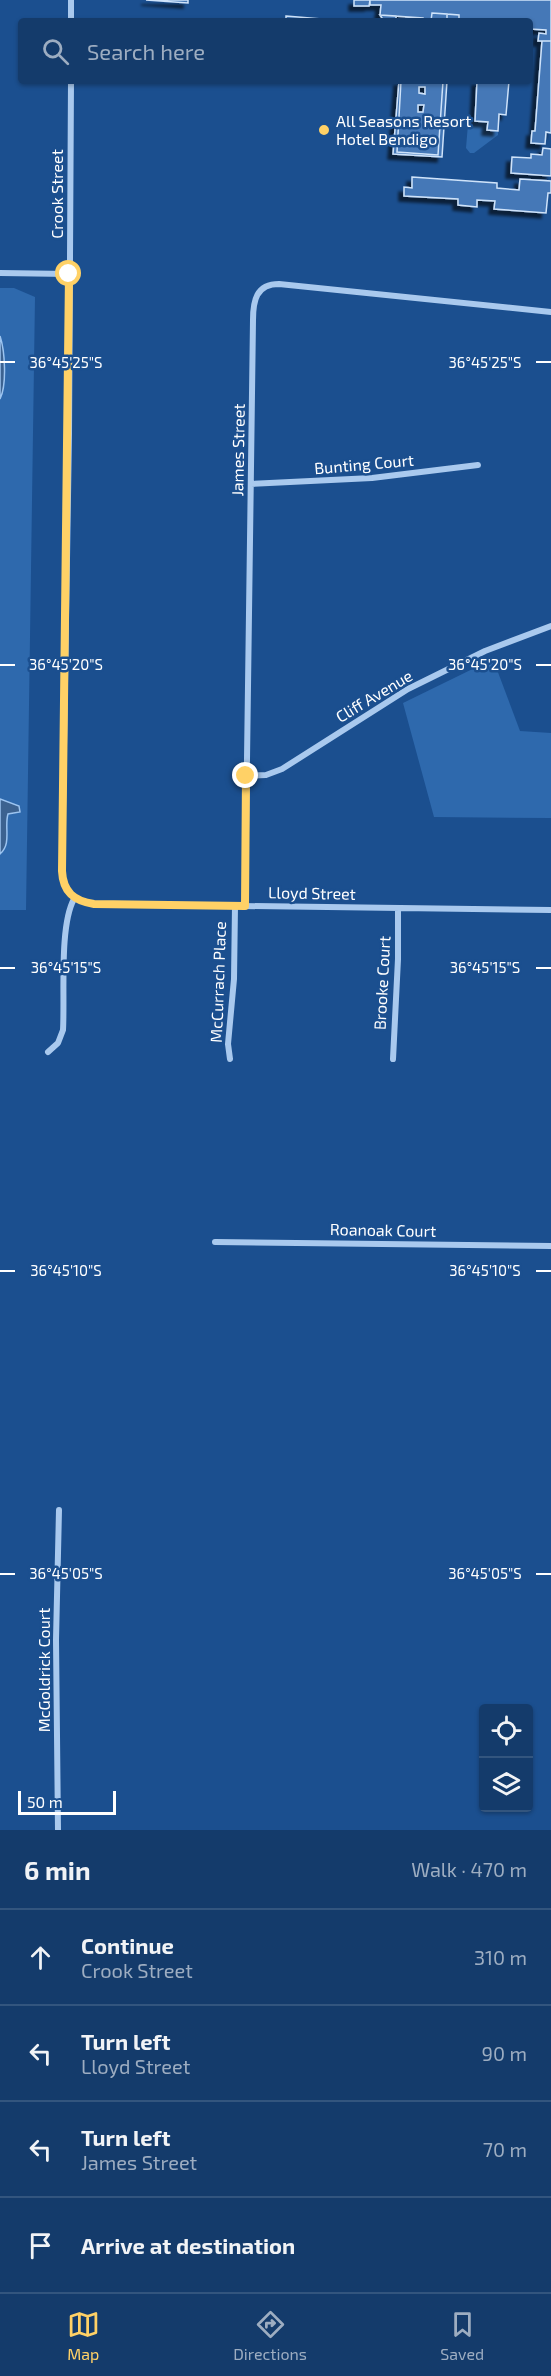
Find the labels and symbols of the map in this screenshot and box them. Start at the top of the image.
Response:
place label: All Seasons Resort Hotel Bendigo [336,111,471,148]
marker: All Seasons Resort Hotel Bendigo [317,123,331,137]
street label: Crook Street [47,149,66,239]
route start [55,260,81,286]
text: 36°45'25"S [30,353,102,371]
text: 36°45'25"S [449,353,521,371]
street label: James Street [227,403,248,497]
street label: Bunting Court [313,450,415,477]
text: 36°45'20"S [29,655,103,673]
text: 36°45'20"S [448,655,522,673]
street label: Cliff Avenue [332,665,416,726]
route end [232,762,258,788]
street label: Lloyd Street [268,882,356,903]
street label: McCurrach Place [206,921,229,1043]
street label: Brooke Court [370,935,393,1031]
text: 36°45'15"S [31,958,101,976]
text: 36°45'15"S [450,958,520,976]
street label: Roanoak Court [330,1219,436,1240]
text: 36°45'10"S [30,1261,102,1279]
text: 36°45'10"S [449,1261,521,1279]
text: 36°45'05"S [29,1564,103,1582]
text: 36°45'05"S [448,1564,522,1582]
street label: McGoldrick Court [34,1608,53,1732]
scale bar [18,1788,116,1816]

